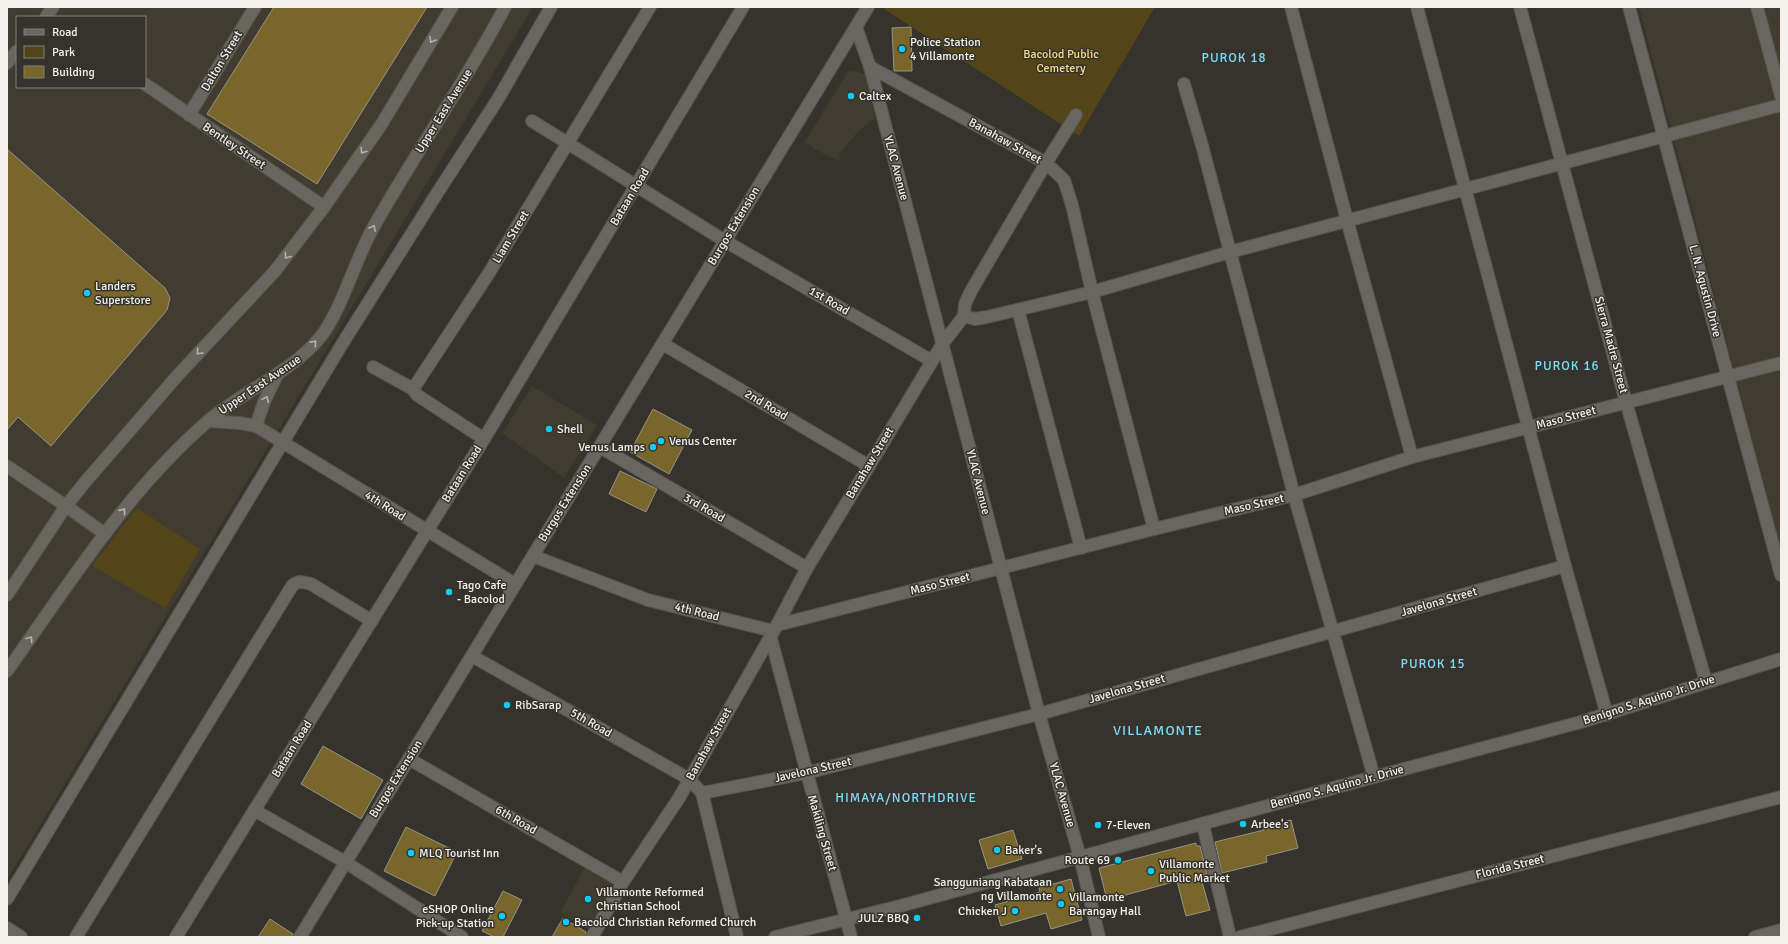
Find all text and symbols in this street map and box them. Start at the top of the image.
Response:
legend [16,16,146,88]
text: Road [52,25,78,40]
street label: Dalton Street [198,28,246,94]
place label: Police Station 4 Villamonte [910,35,981,64]
one-way arrow [429,36,437,43]
marker: Police Station 4 Villamonte [897,44,907,54]
text: Park [52,45,75,60]
park label: Bacolod Public Cemetery [1023,47,1099,76]
district label: PUROK 18 [1202,50,1266,66]
text: Building [52,65,95,80]
street label: Upper East Avenue [412,66,476,156]
place label: Caltex [859,89,892,104]
marker: Caltex [846,91,856,101]
street label: Banahaw Street [966,115,1044,167]
street label: Bentley Street [200,119,268,173]
street label: YLAC Avenue [880,134,912,202]
one-way arrow [360,147,368,154]
street label: Bataan Road [607,166,653,228]
street label: Burgos Extension [705,184,763,268]
street label: Liam Street [489,208,533,266]
one-way arrow [368,225,375,232]
street label: L. N. Agustin Drive [1685,243,1725,339]
one-way arrow [284,251,291,258]
place label: Landers Superstore [95,279,151,308]
street label: 1st Road [806,283,852,319]
marker: Landers Superstore [82,288,92,298]
street label: Sierra Madre Street [1591,295,1631,395]
one-way arrow [309,341,316,348]
one-way arrow [196,347,204,355]
street label: Upper East Avenue [216,352,304,418]
district label: PUROK 16 [1535,358,1599,374]
street label: 2nd Road [742,386,790,424]
one-way arrow [261,396,269,403]
street label: Maso Street [1535,403,1597,433]
place label: Shell [557,422,584,437]
marker: Shell [544,424,554,434]
street label: Banahaw Street [843,424,897,502]
place label: Venus Center [669,434,737,449]
marker: Venus Center [656,436,666,446]
place label: Venus Lamps [578,440,645,455]
marker: Venus Lamps [648,442,658,452]
street label: Bataan Road [439,443,485,505]
street label: YLAC Avenue [963,448,993,516]
street label: Burgos Extension [535,461,595,545]
street label: 4th Road [362,488,408,524]
street label: 3rd Road [681,490,727,526]
street label: Maso Street [1223,491,1285,519]
one-way arrow [118,509,125,516]
street label: Maso Street [909,569,971,599]
place label: Tago Cafe - Bacolod [457,578,506,607]
street label: Javelona Street [1399,584,1479,620]
marker: Tago Cafe - Bacolod [444,587,454,597]
street label: 4th Road [673,599,721,625]
one-way arrow [25,636,33,643]
district label: PUROK 15 [1401,656,1465,672]
street label: Javelona Street [1087,671,1167,707]
street label: Benigno S. Aquino Jr. Drive [1581,672,1717,728]
place label: RibSarap [515,698,561,713]
marker: RibSarap [502,700,512,710]
street label: 5th Road [568,705,614,741]
street label: Banahaw Street [683,705,735,783]
street label: Bataan Road [269,718,315,780]
district label: VILLAMONTE [1113,722,1203,739]
street label: Burgos Extension [366,737,426,821]
street label: Javelona Street [773,754,853,786]
street label: YLAC Avenue [1046,761,1078,829]
street label: Benigno S. Aquino Jr. Drive [1269,762,1405,812]
district label: HIMAYA/NORTHDRIVE [835,790,977,806]
street label: Makiling Street [804,793,840,873]
street label: 6th Road [493,802,539,838]
place label: Arbee's [1251,817,1289,832]
place label: 7-Eleven [1106,818,1151,833]
marker: Arbee's [1238,819,1248,829]
marker: 7-Eleven [1093,820,1103,830]
place label: Baker's [1005,843,1042,858]
marker: Baker's [992,845,1002,855]
place label: MLQ Tourist Inn [419,846,499,861]
marker: MLQ Tourist Inn [406,848,416,858]
street label: Florida Street [1474,851,1546,883]
place label: Route 69 [1064,853,1110,868]
marker: Route 69 [1113,855,1123,865]
place label: Villamonte Public Market [1159,857,1230,886]
marker: Villamonte Public Market [1146,866,1156,876]
place label: Sangguniang Kabataan ng Villamonte [934,875,1052,904]
marker: Sangguniang Kabataan ng Villamonte [1055,884,1065,894]
place label: Villamonte Reformed Christian School [596,885,704,914]
place label: Villamonte Barangay Hall [1069,890,1141,919]
marker: Villamonte Reformed Christian School [583,894,593,904]
marker: Villamonte Barangay Hall [1056,899,1066,909]
place label: eSHOP Online Pick-up Station [416,902,494,931]
place label: Chicken J [958,904,1007,919]
marker: Chicken J [1010,906,1020,916]
marker: eSHOP Online Pick-up Station [497,911,507,921]
place label: JULZ BBQ [858,911,909,926]
marker: JULZ BBQ [912,913,922,923]
place label: Bacolod Christian Reformed Church [574,915,756,930]
marker: Bacolod Christian Reformed Church [561,917,571,927]

